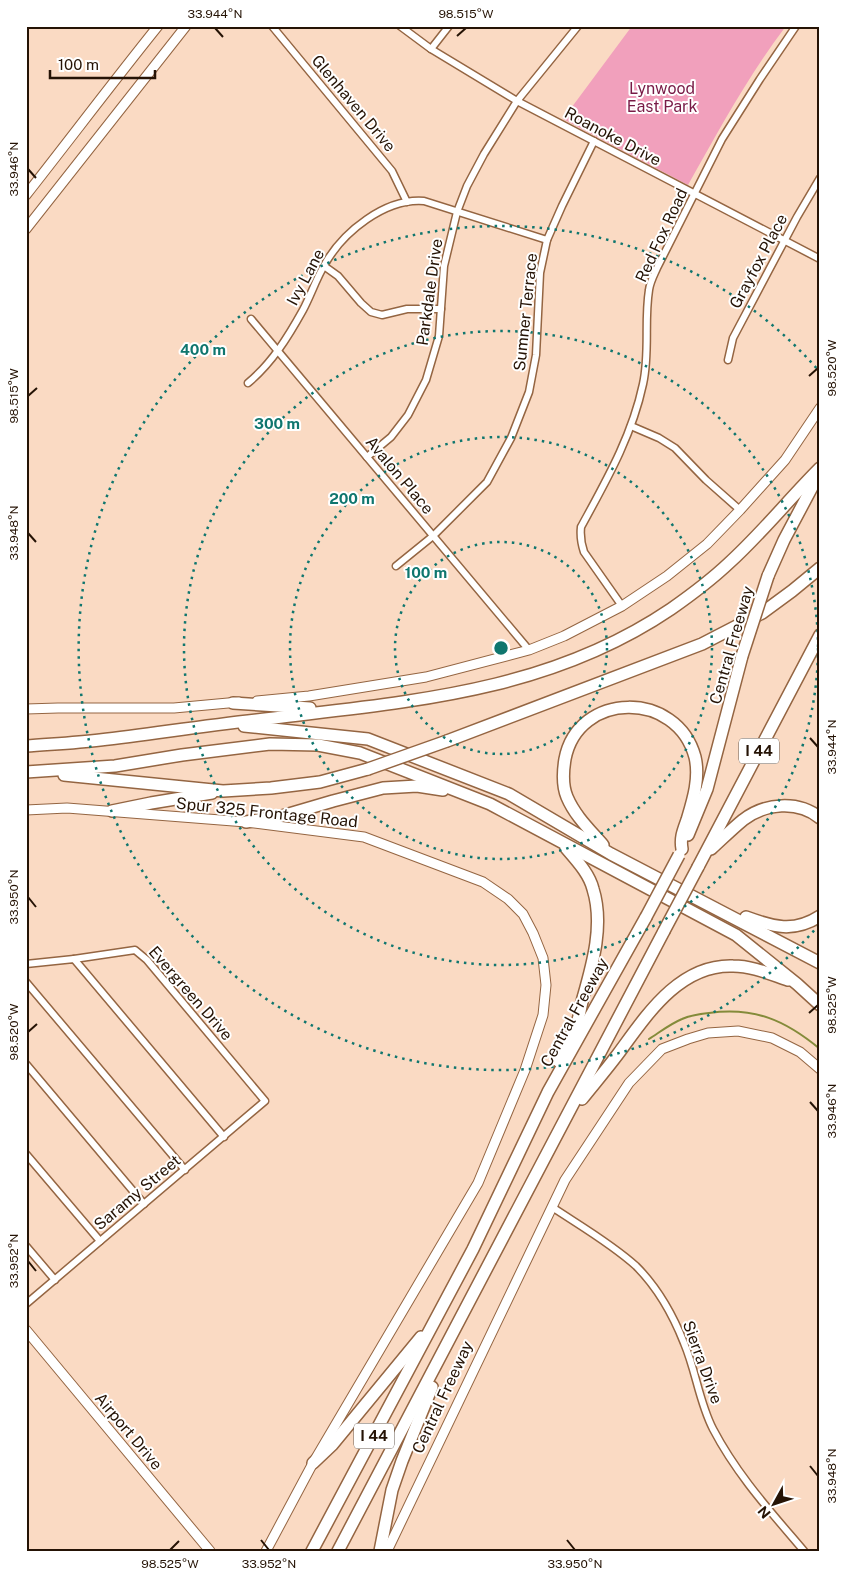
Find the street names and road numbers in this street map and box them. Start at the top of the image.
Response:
street label: Glenhaven Drive [308,51,400,156]
street label: Roanoke Drive [561,103,664,170]
street label: Red Fox Road [631,185,692,285]
street label: Grayfox Place [726,211,791,312]
street label: Parkdale Drive [413,237,446,347]
street label: Ivy Lane [283,246,328,309]
street label: Sumner Terrace [510,252,541,372]
street label: Avalon Place [362,433,438,518]
street label: Central Freeway [706,584,758,706]
road number: I 44 [739,738,779,764]
street label: Spur 325 Frontage Road [175,794,359,831]
street label: Evergreen Drive [145,942,237,1044]
street label: Central Freeway [537,954,612,1070]
street label: Saramy Street [90,1151,184,1234]
street label: Sierra Drive [679,1318,726,1406]
street label: Central Freeway [408,1338,477,1456]
street label: Airport Drive [91,1389,166,1474]
road number: I 44 [354,1424,394,1448]

